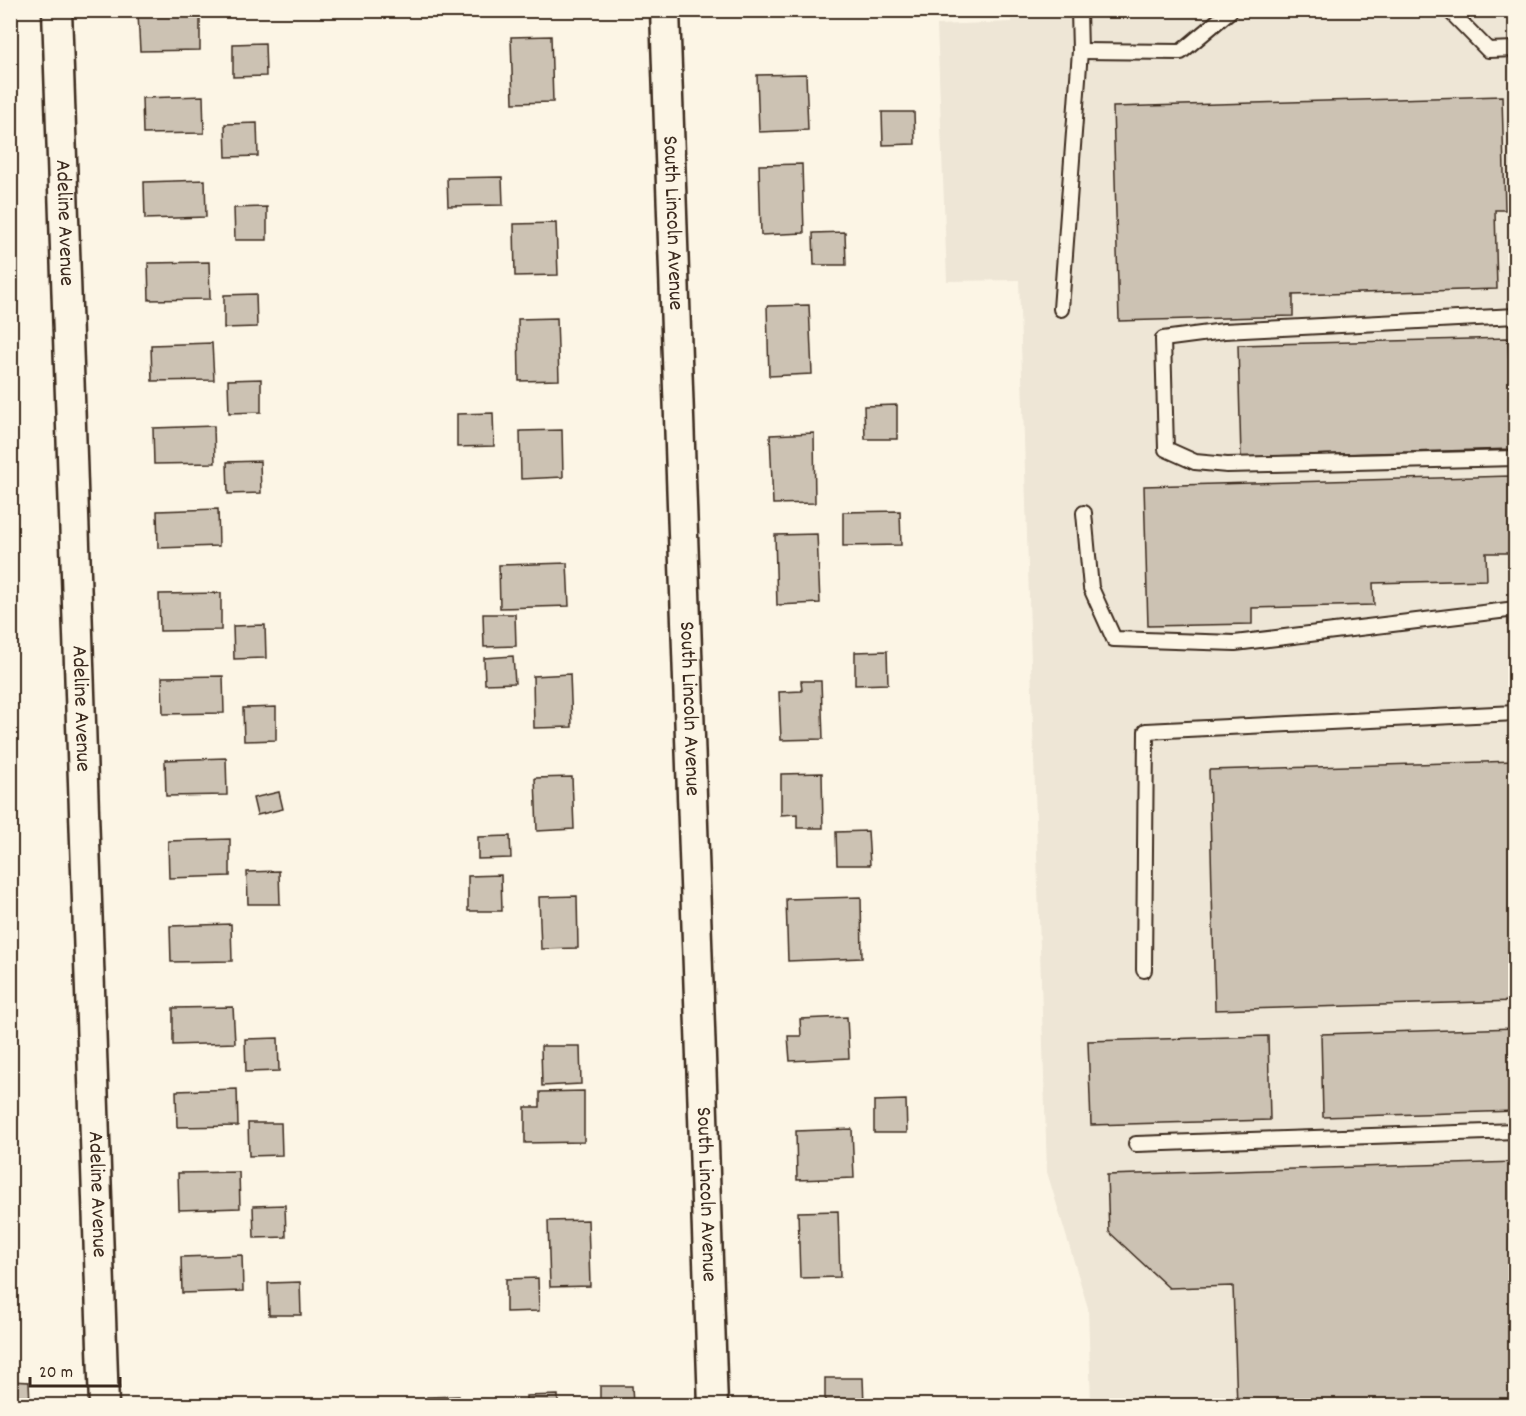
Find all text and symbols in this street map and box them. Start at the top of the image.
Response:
street label: South Lincoln Avenue [654,135,691,311]
street label: Adeline Avenue [47,159,82,287]
street label: South Lincoln Avenue [671,621,708,796]
street label: Adeline Avenue [63,645,98,772]
street label: South Lincoln Avenue [687,1106,724,1282]
street label: Adeline Avenue [79,1131,114,1258]
scale bar [30,1350,120,1388]
text: 20 m [39,1361,73,1386]

